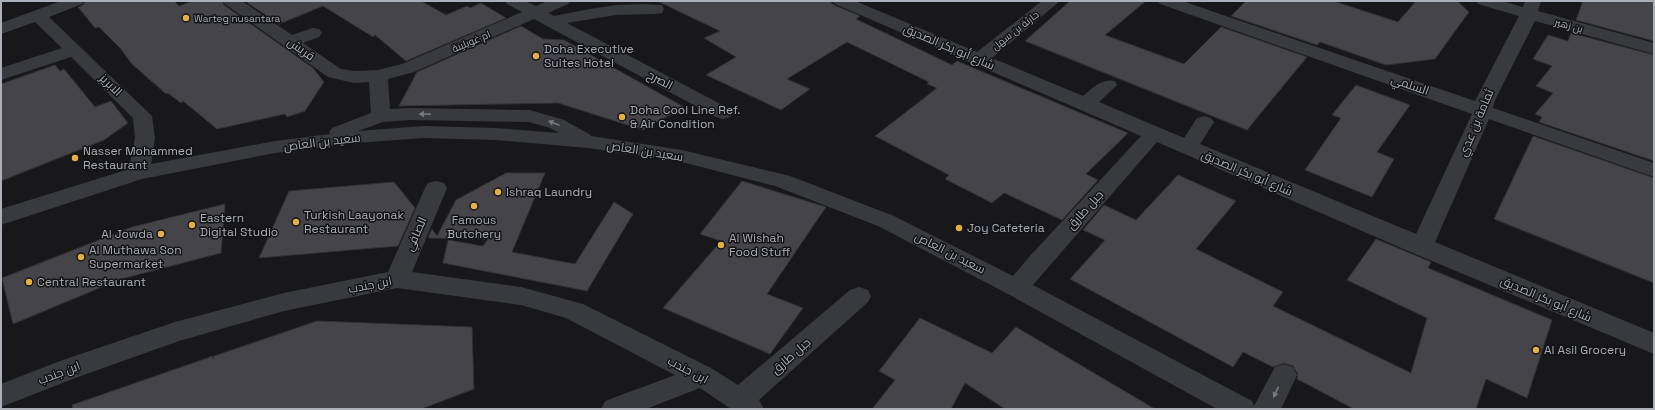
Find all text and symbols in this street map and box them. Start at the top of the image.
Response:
street label: حارثة بن سهل [989,8,1041,53]
place label: Warteg nusantara [194,12,281,25]
marker: Warteg nusantara [181,13,191,23]
street label: بن زهير [1552,15,1584,36]
street label: شارع أبو بكر الصديق [901,21,997,73]
street label: ام غويلينة [450,28,493,56]
street label: قريش [284,34,318,64]
place label: Doha Executive Suites Hotel [544,41,634,71]
marker: Doha Executive Suites Hotel [531,51,541,61]
street label: الصرح [644,67,676,93]
street label: الابريز [96,70,126,100]
street label: السلمي [1388,71,1431,101]
street label: ثمامة بن عدي [1455,86,1499,160]
place label: Doha Cool Line Ref. & Air Condition [630,102,740,132]
one-way arrow [418,111,431,117]
marker: Doha Cool Line Ref. & Air Condition [617,112,627,122]
one-way arrow [548,120,560,126]
street label: سعيد بن العاص [283,129,361,155]
street label: سعيد بن العاص [606,137,684,165]
place label: Nasser Mohammed Restaurant [83,143,193,173]
street label: شارع أبو بكر الصديق [1199,147,1295,199]
marker: Nasser Mohammed Restaurant [70,153,80,163]
place label: Ishraq Laundry [506,184,592,200]
marker: Ishraq Laundry [493,187,503,197]
street label: جبل طارق [1063,187,1107,233]
marker: Famous Butchery [469,201,479,211]
place label: Turkish Laayonak Restaurant [304,207,404,237]
place label: Eastern Digital Studio [200,210,278,240]
place label: Famous Butchery [447,212,501,242]
street label: الصافي [401,214,432,254]
marker: Turkish Laayonak Restaurant [291,217,301,227]
marker: Eastern Digital Studio [187,220,197,230]
place label: Joy Cafeteria [967,220,1045,236]
marker: Joy Cafeteria [954,223,964,233]
place label: Al Jowda [101,226,153,242]
street label: سعيد بن العاص [912,228,988,278]
marker: Al Jowda [156,229,166,239]
place label: Al Wishah Food Stuff [729,230,790,260]
marker: Al Wishah Food Stuff [716,240,726,250]
place label: Al Muthawa Son Supermarket [89,242,182,272]
marker: Al Muthawa Son Supermarket [76,252,86,262]
street label: ابن جندب [347,273,393,297]
street label: شارع أبو بكر الصديق [1498,273,1594,325]
place label: Central Restaurant [37,274,146,290]
marker: Central Restaurant [24,277,34,287]
street label: جبل طارق [768,334,814,378]
place label: Al Asil Grocery [1544,342,1626,358]
marker: Al Asil Grocery [1531,345,1541,355]
street label: ابن جندب [665,353,711,387]
street label: ابن جندب [36,358,82,388]
one-way arrow [1273,386,1279,398]

